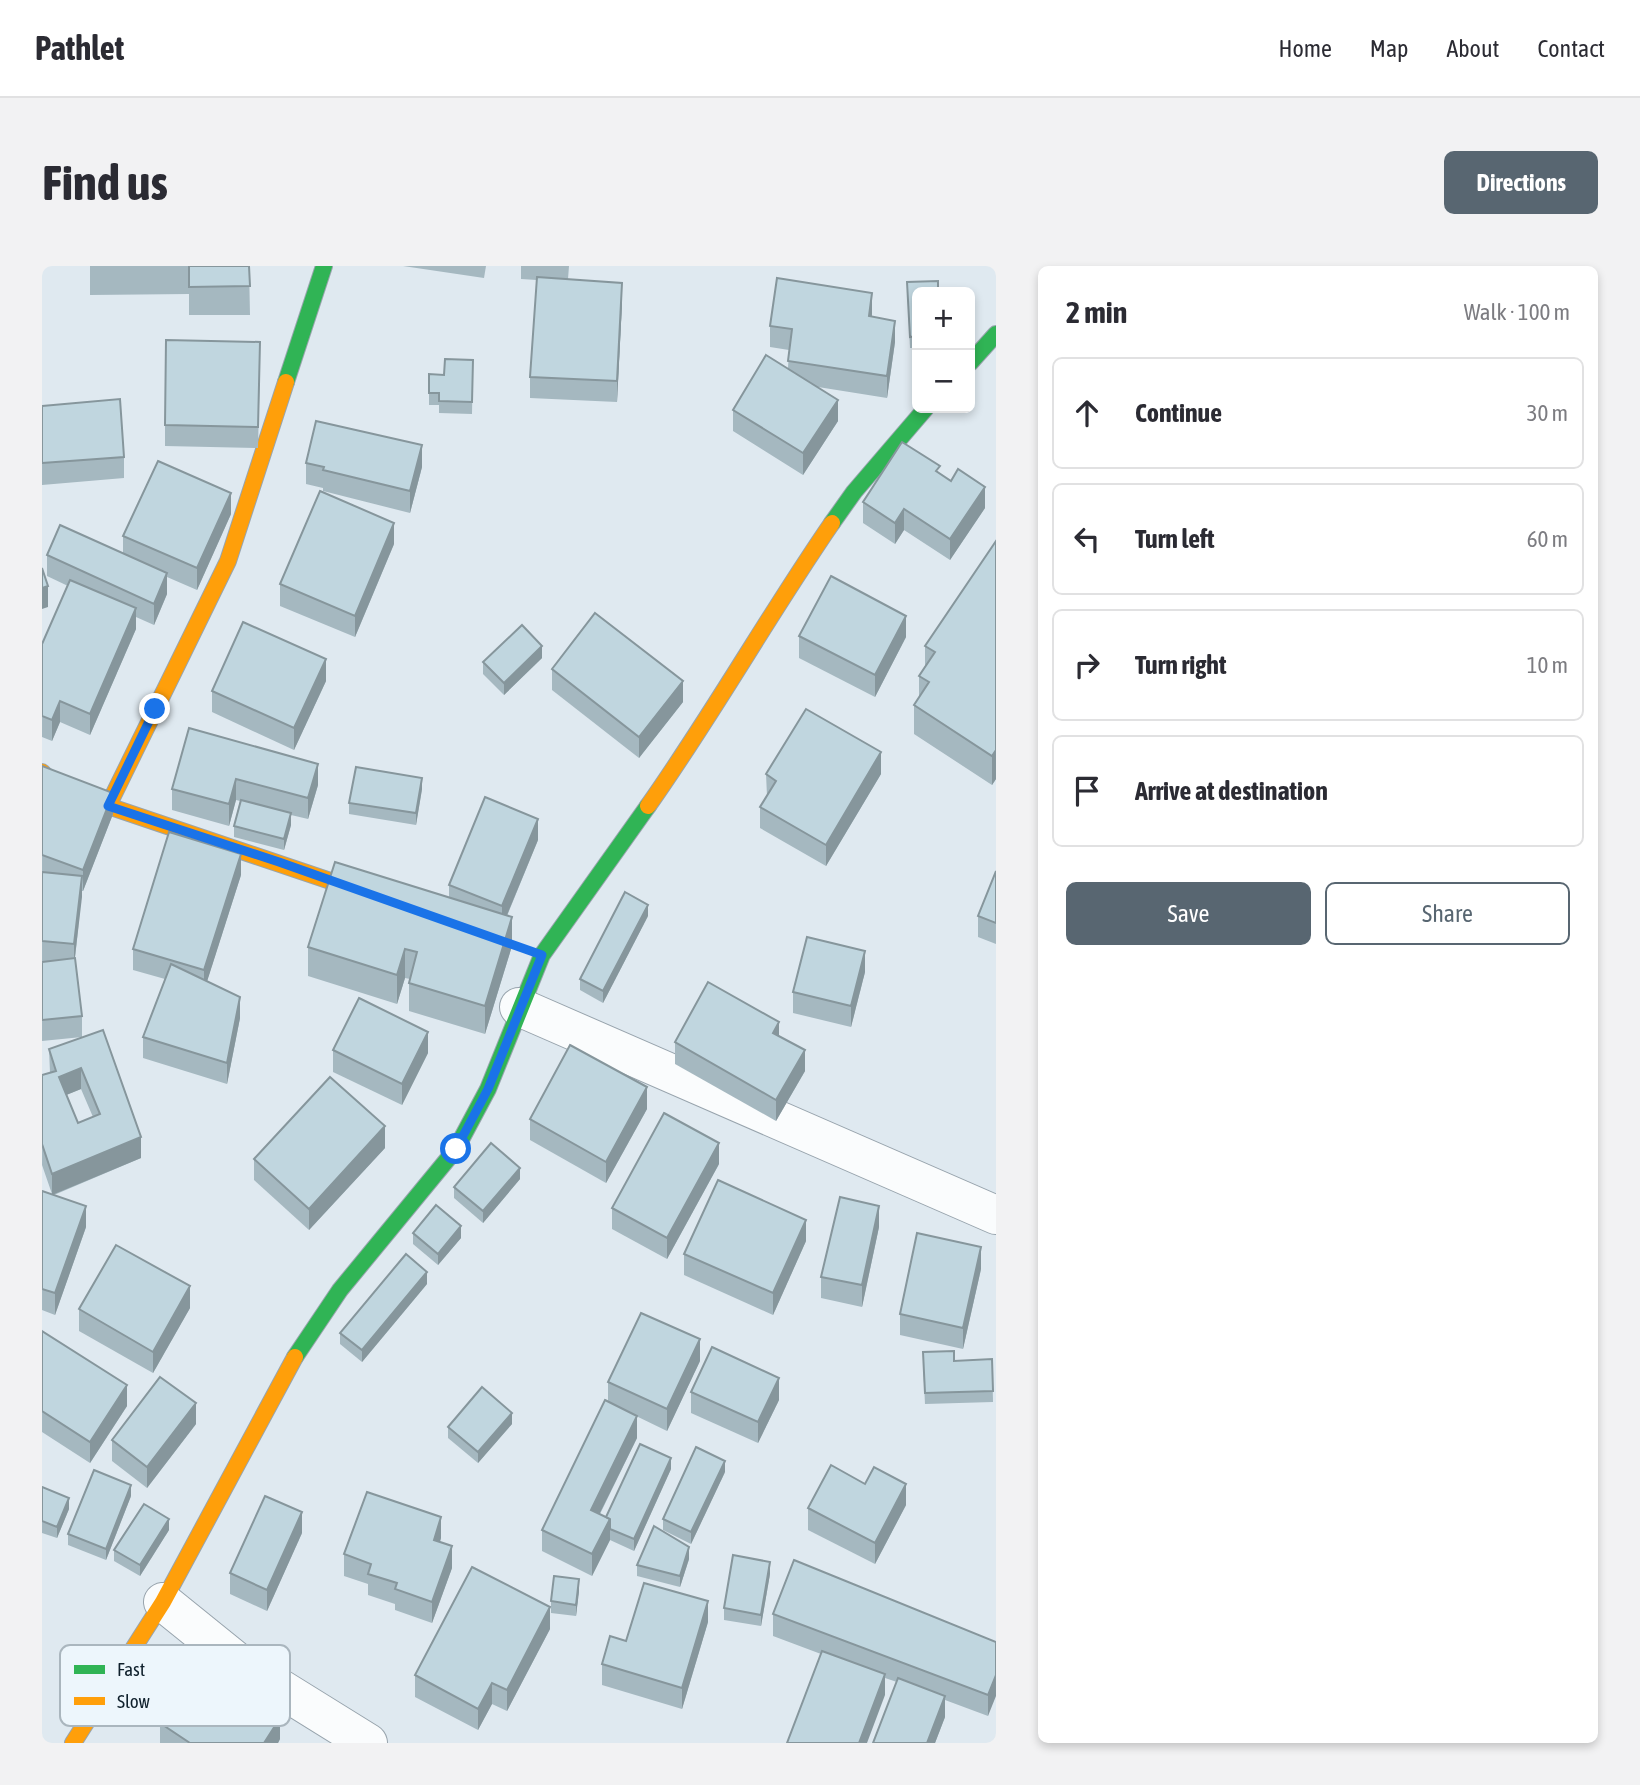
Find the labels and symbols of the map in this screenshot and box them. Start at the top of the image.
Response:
route end [139,693,170,724]
route start [440,1133,471,1164]
legend [60,1645,290,1726]
text: Fast [117,1658,145,1680]
text: Slow [117,1690,151,1712]

